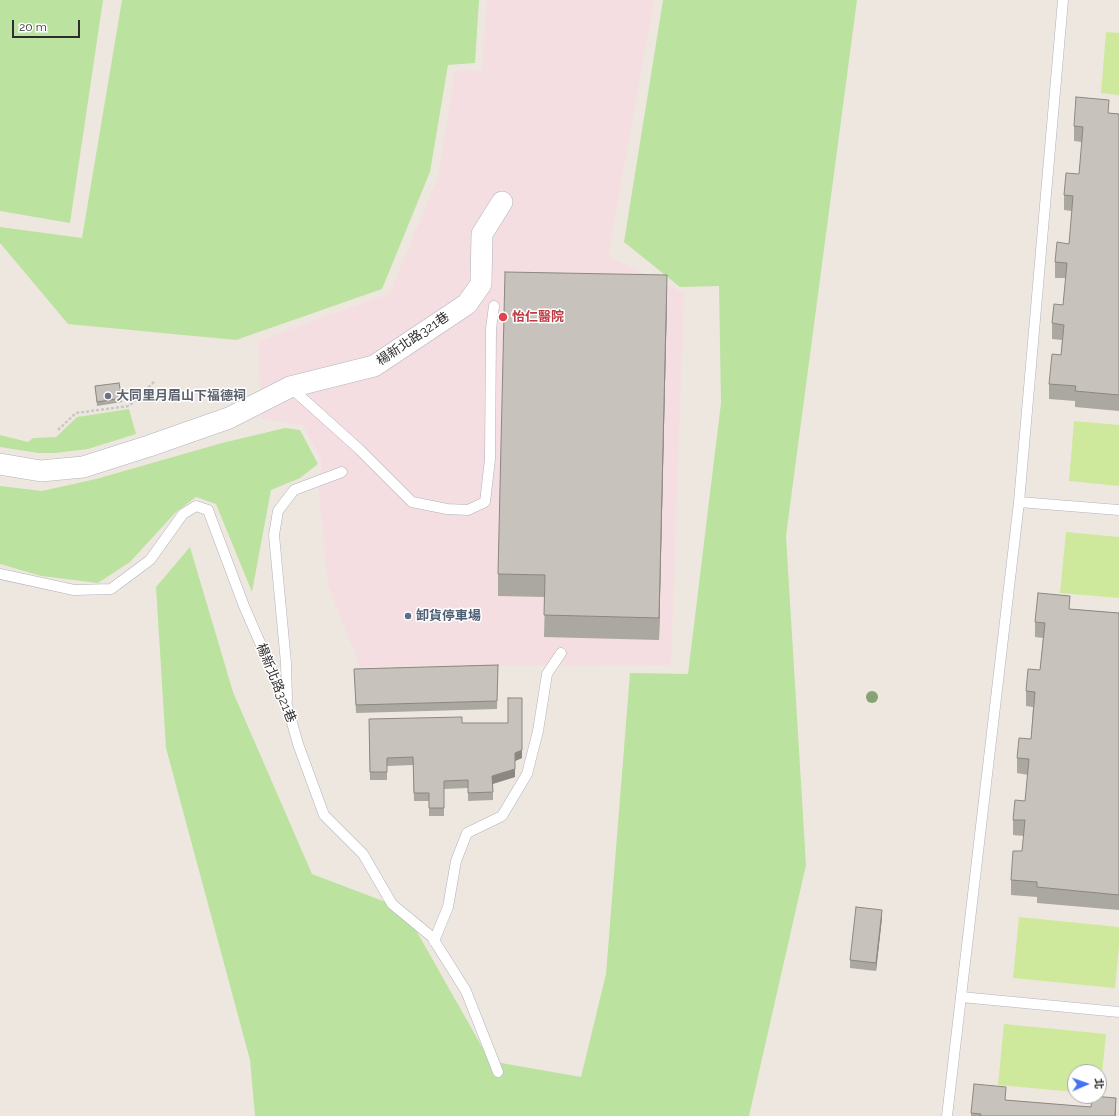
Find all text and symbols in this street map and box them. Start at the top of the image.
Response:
scale bar [14,12,82,38]
text: 20 m [19,20,47,34]
street label: 楊新北路321巷 [374,309,452,369]
place label: 怡仁醫院 [512,309,564,325]
marker: 怡仁醫院 [497,311,509,323]
place label: 大同里月眉山下福德祠 [116,388,246,404]
marker: 大同里月眉山下福德祠 [103,391,113,401]
place label: 卸貨停車場 [416,608,481,624]
marker: 卸貨停車場 [403,611,413,621]
street label: 楊新北路321巷 [253,641,299,725]
north arrow [1067,1064,1107,1104]
text: 北 [1092,1078,1105,1089]

